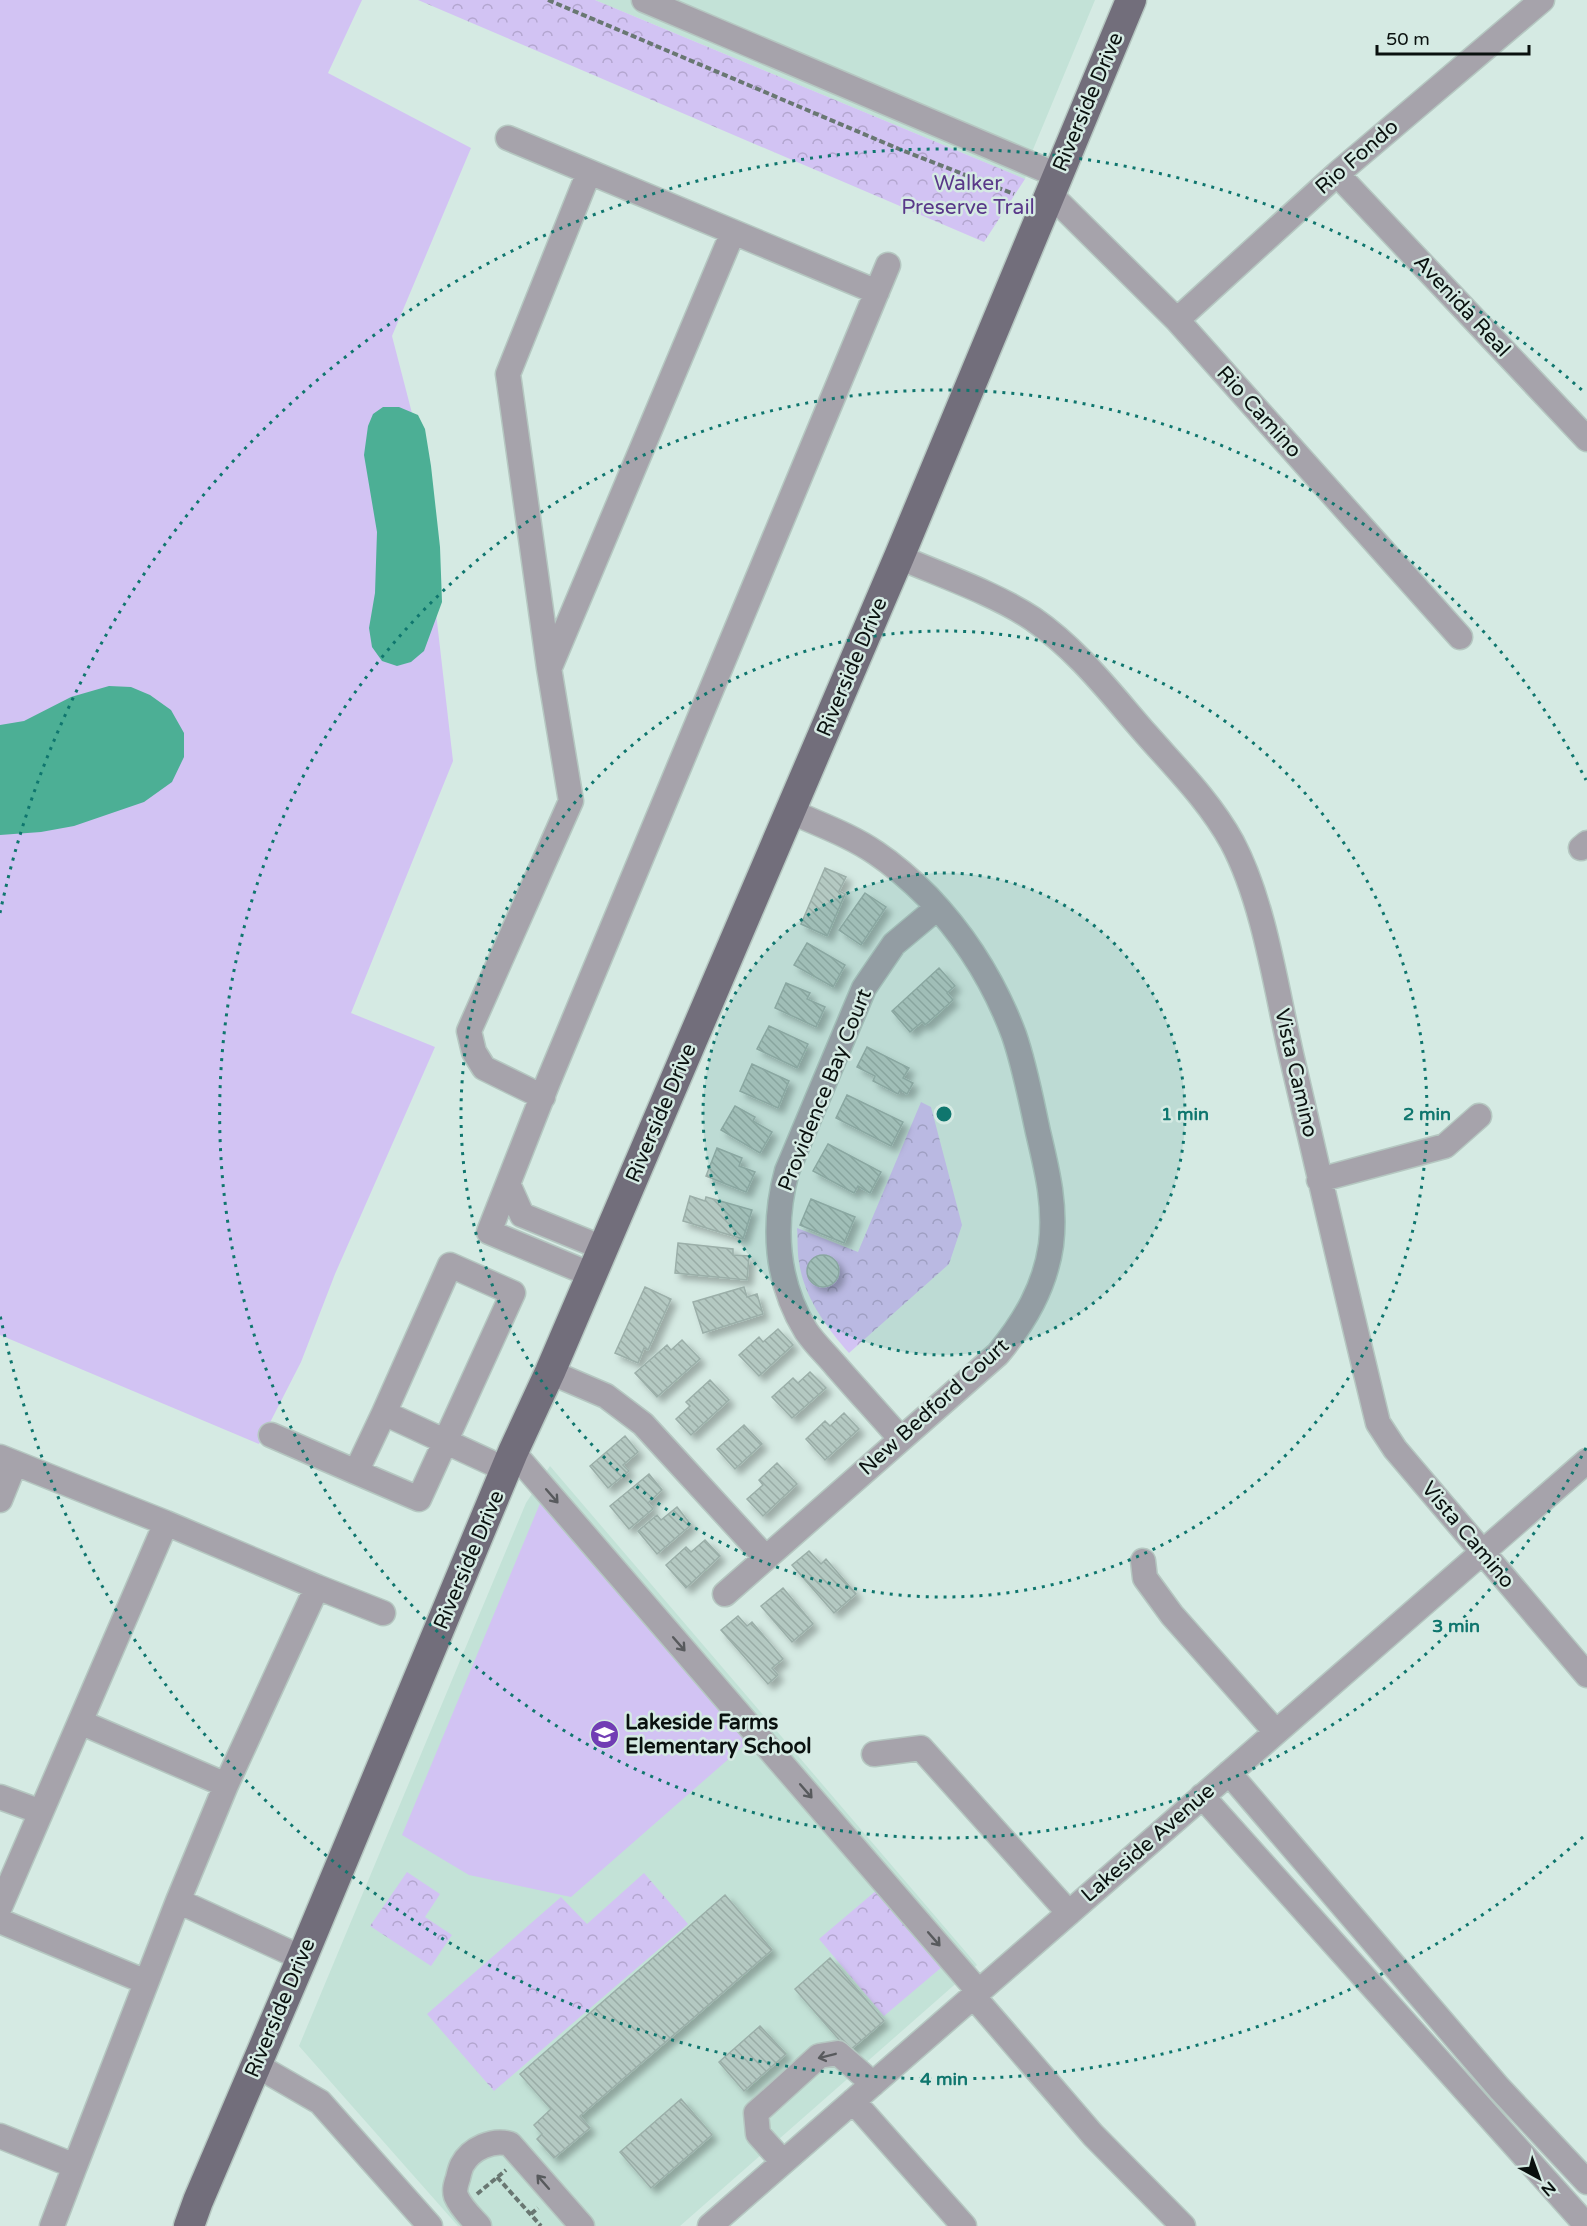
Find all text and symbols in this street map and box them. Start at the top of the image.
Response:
scale bar [1377,18,1528,56]
text: 50 m [1386,28,1430,50]
street label: Riverside Drive [1047,29,1129,175]
street label: Rio Fondo [1310,114,1404,200]
park label: Walker Preserve Trail [901,171,1035,220]
street label: Avenida Real [1408,250,1516,362]
street label: Rio Camino [1211,361,1307,463]
street label: Riverside Drive [811,594,893,740]
street label: Providence Bay Court [773,985,877,1195]
street label: Vista Camino [1269,1006,1323,1140]
street label: Riverside Drive [620,1040,702,1186]
text: 1 min [1161,1103,1209,1125]
text: 2 min [1403,1103,1451,1125]
centre of rings [934,1104,954,1124]
street label: New Bedford Court [854,1333,1014,1481]
street label: Vista Camino [1416,1477,1520,1593]
street label: Riverside Drive [428,1487,510,1633]
one-way arrow [545,1488,558,1504]
text: 3 min [1432,1615,1480,1637]
one-way arrow [672,1636,685,1652]
place label: Lakeside Farms Elementary School [625,1710,812,1759]
school or university icon: Lakeside Farms Elementary School [588,1718,620,1750]
street label: Lakeside Avenue [1076,1778,1220,1908]
one-way arrow [799,1783,813,1798]
one-way arrow [927,1931,941,1946]
street label: Riverside Drive [239,1935,321,2081]
one-way arrow [818,2050,837,2062]
text: 4 min [920,2068,968,2090]
north arrow [1509,2148,1569,2208]
one-way arrow [536,2175,550,2190]
text: N [1537,2177,1560,2200]

